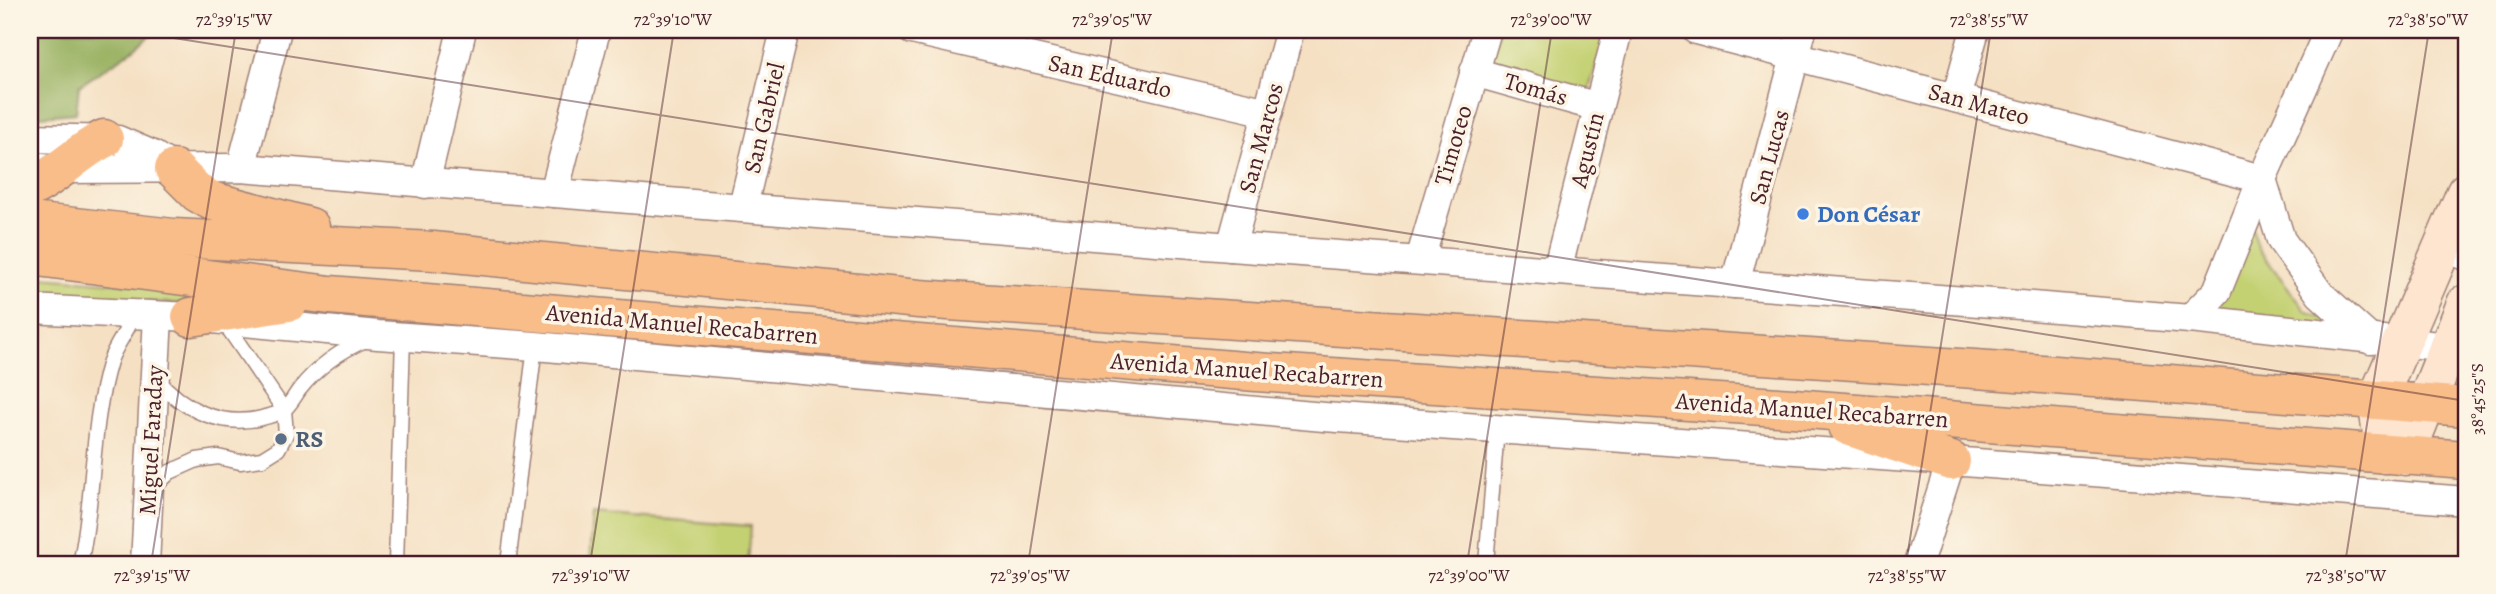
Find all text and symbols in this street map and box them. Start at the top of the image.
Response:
text: 72°39'15"W [196,7,272,31]
text: 72°39'10"W [634,7,712,31]
text: 72°39'05"W [1072,7,1152,31]
text: 72°39'00"W [1510,7,1592,31]
text: 72°38'55"W [1950,7,2028,31]
text: 72°38'50"W [2388,7,2468,31]
street label: San Eduardo [1045,46,1175,106]
street label: San Gabriel [736,59,792,177]
street label: Tomás [1501,65,1571,113]
street label: San Mateo [1925,75,2033,133]
street label: San Marcos [1231,79,1291,197]
street label: Timoteo [1426,101,1480,189]
street label: San Lucas [1741,106,1797,208]
street label: Agustín [1562,109,1612,192]
place label: Don César [1817,198,1920,230]
marker: Don César [1795,206,1811,222]
street label: Avenida Manuel Recabarren [543,296,820,352]
street label: Avenida Manuel Recabarren [1109,344,1384,395]
text: 38°45'25"S [2465,363,2489,435]
street label: Miguel Faraday [131,364,171,516]
street label: Avenida Manuel Recabarren [1674,384,1949,435]
place label: RS [295,423,323,455]
marker: RS [273,431,289,447]
text: 72°39'15"W [114,563,190,587]
text: 72°39'10"W [552,563,630,587]
text: 72°39'05"W [990,563,1070,587]
text: 72°39'00"W [1428,563,1510,587]
text: 72°38'55"W [1868,563,1946,587]
text: 72°38'50"W [2306,563,2386,587]

